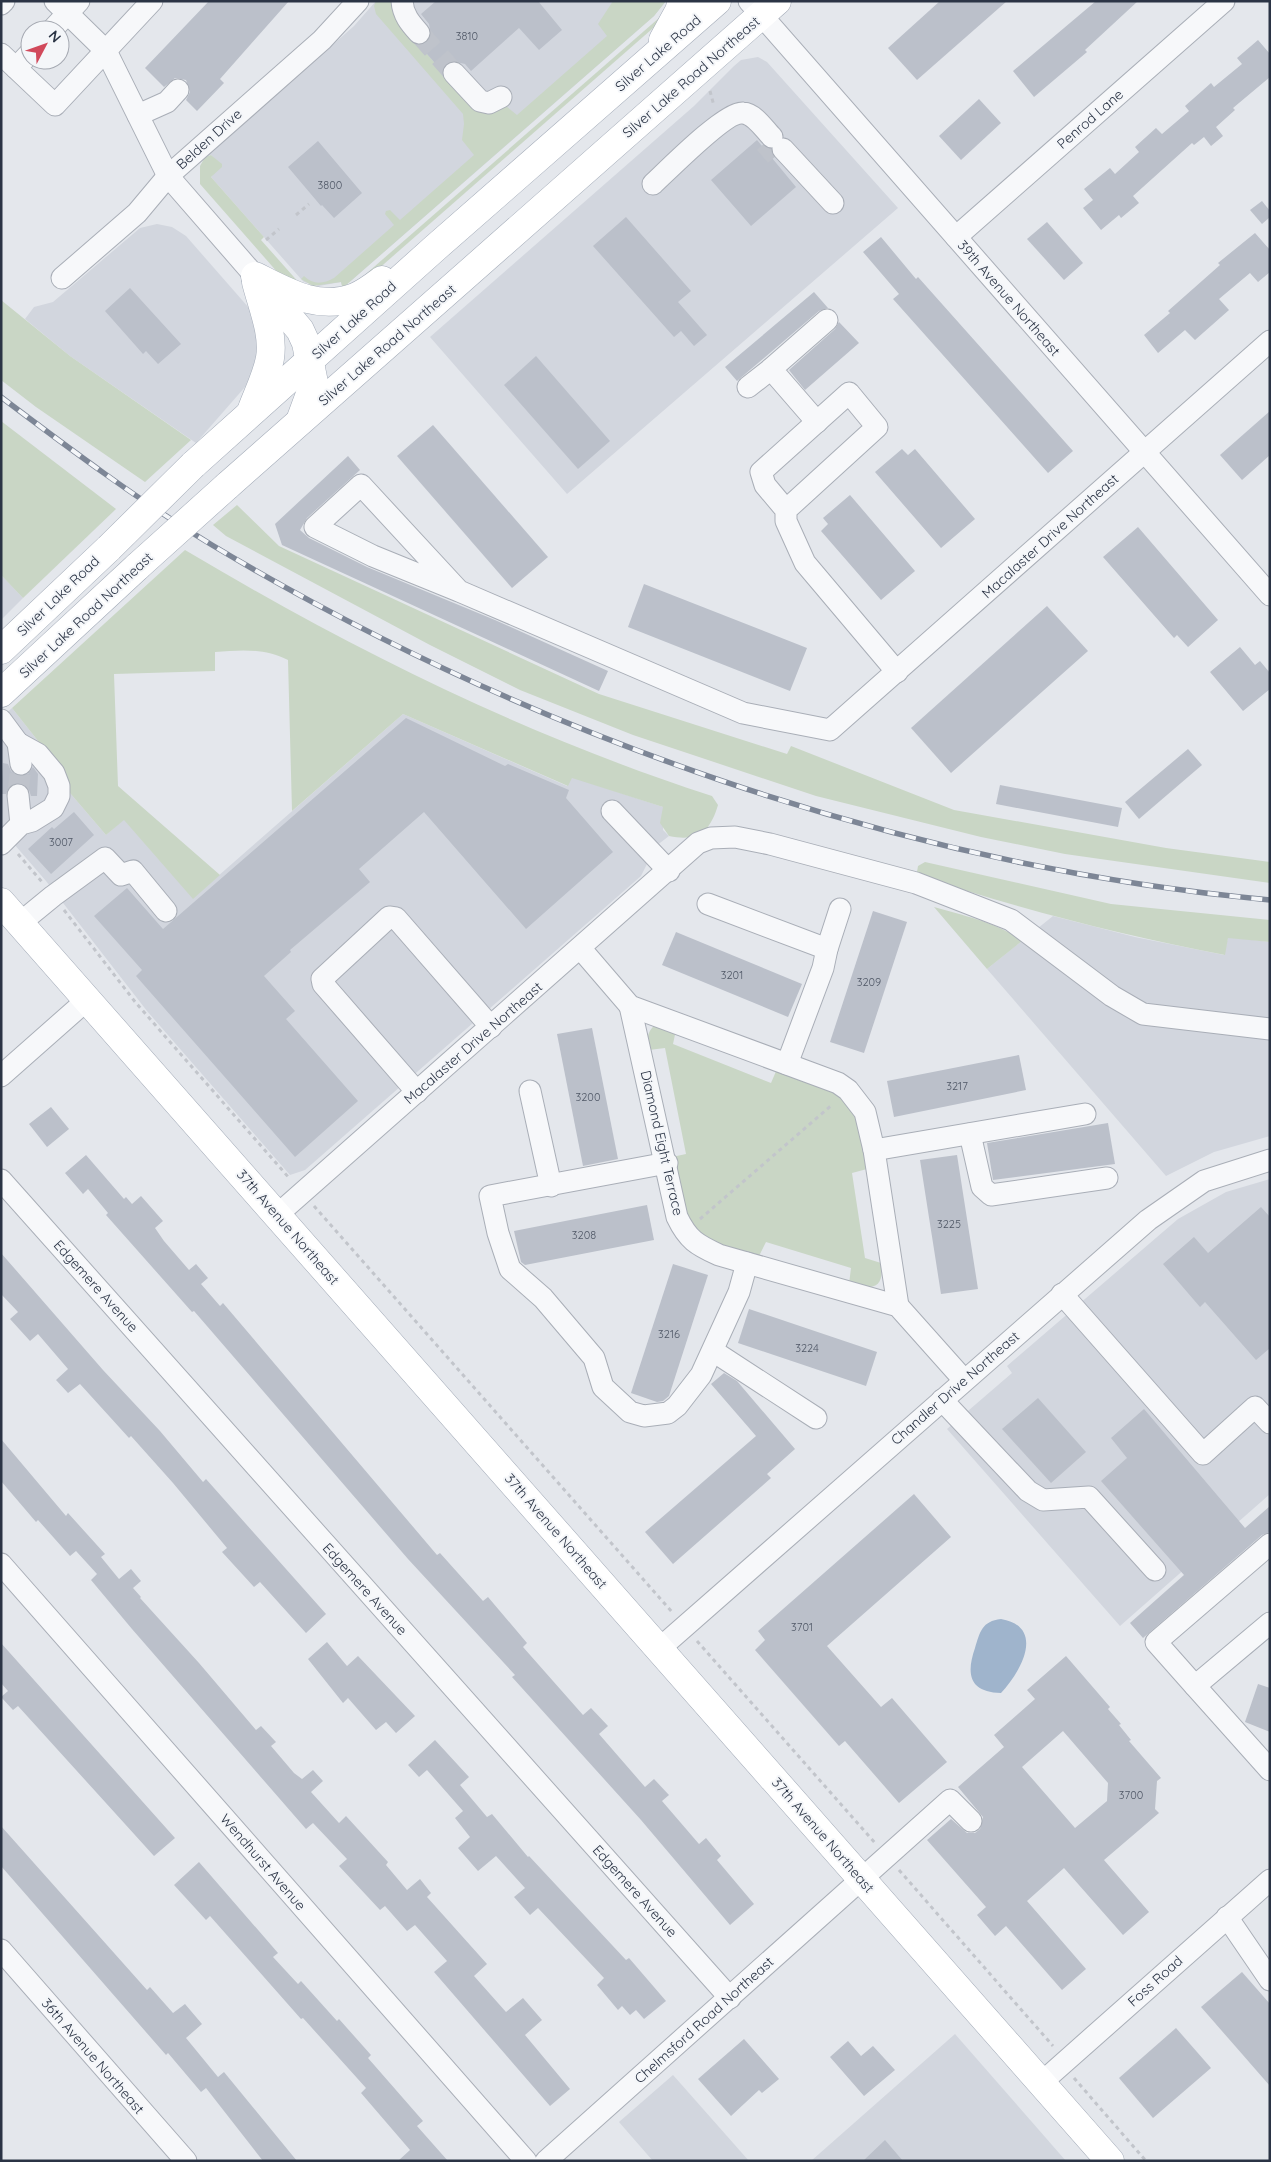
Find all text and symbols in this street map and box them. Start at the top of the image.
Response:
street label: Silver Lake Road [611,11,705,95]
street label: Silver Lake Road Northeast [619,12,764,142]
north arrow [20,20,70,70]
text: N [45,27,65,46]
house number: 3810 [456,29,478,43]
street label: Penrod Lane [1053,85,1127,153]
street label: Belden Drive [172,105,246,173]
house number: 3800 [318,178,342,192]
street label: 39th Avenue Northeast [954,236,1064,360]
street label: Silver Lake Road [308,277,400,363]
street label: Silver Lake Road Northeast [315,280,460,410]
street label: Macalaster Drive Northeast [978,470,1122,602]
street label: Silver Lake Road Northeast [15,548,157,682]
street label: Silver Lake Road [13,552,103,640]
house number: 3007 [49,835,73,849]
house number: 3201 [721,968,743,982]
house number: 3209 [857,975,881,989]
street label: Macalaster Drive Northeast [400,978,546,1108]
street label: Diamond Eight Terrace [637,1069,687,1217]
house number: 3217 [946,1079,968,1093]
house number: 3200 [576,1090,600,1104]
street label: 37th Avenue Northeast [233,1166,343,1289]
house number: 3225 [937,1217,961,1231]
house number: 3208 [572,1228,596,1242]
street label: Edgemere Avenue [50,1236,142,1336]
house number: 3216 [658,1327,680,1341]
street label: Chandler Drive Northeast [887,1327,1023,1449]
house number: 3224 [795,1341,819,1355]
street label: 37th Avenue Northeast [501,1470,611,1593]
street label: Edgemere Avenue [319,1539,411,1639]
house number: 3701 [791,1620,813,1634]
street label: 37th Avenue Northeast [768,1774,878,1897]
house number: 3700 [1119,1788,1143,1802]
street label: Wendhurst Avenue [216,1810,310,1914]
street label: Edgemere Avenue [589,1841,681,1941]
street label: Foss Road [1124,1952,1186,2010]
street label: Chelmsford Road Northeast [631,1953,777,2087]
street label: 36th Avenue Northeast [38,1994,148,2118]

